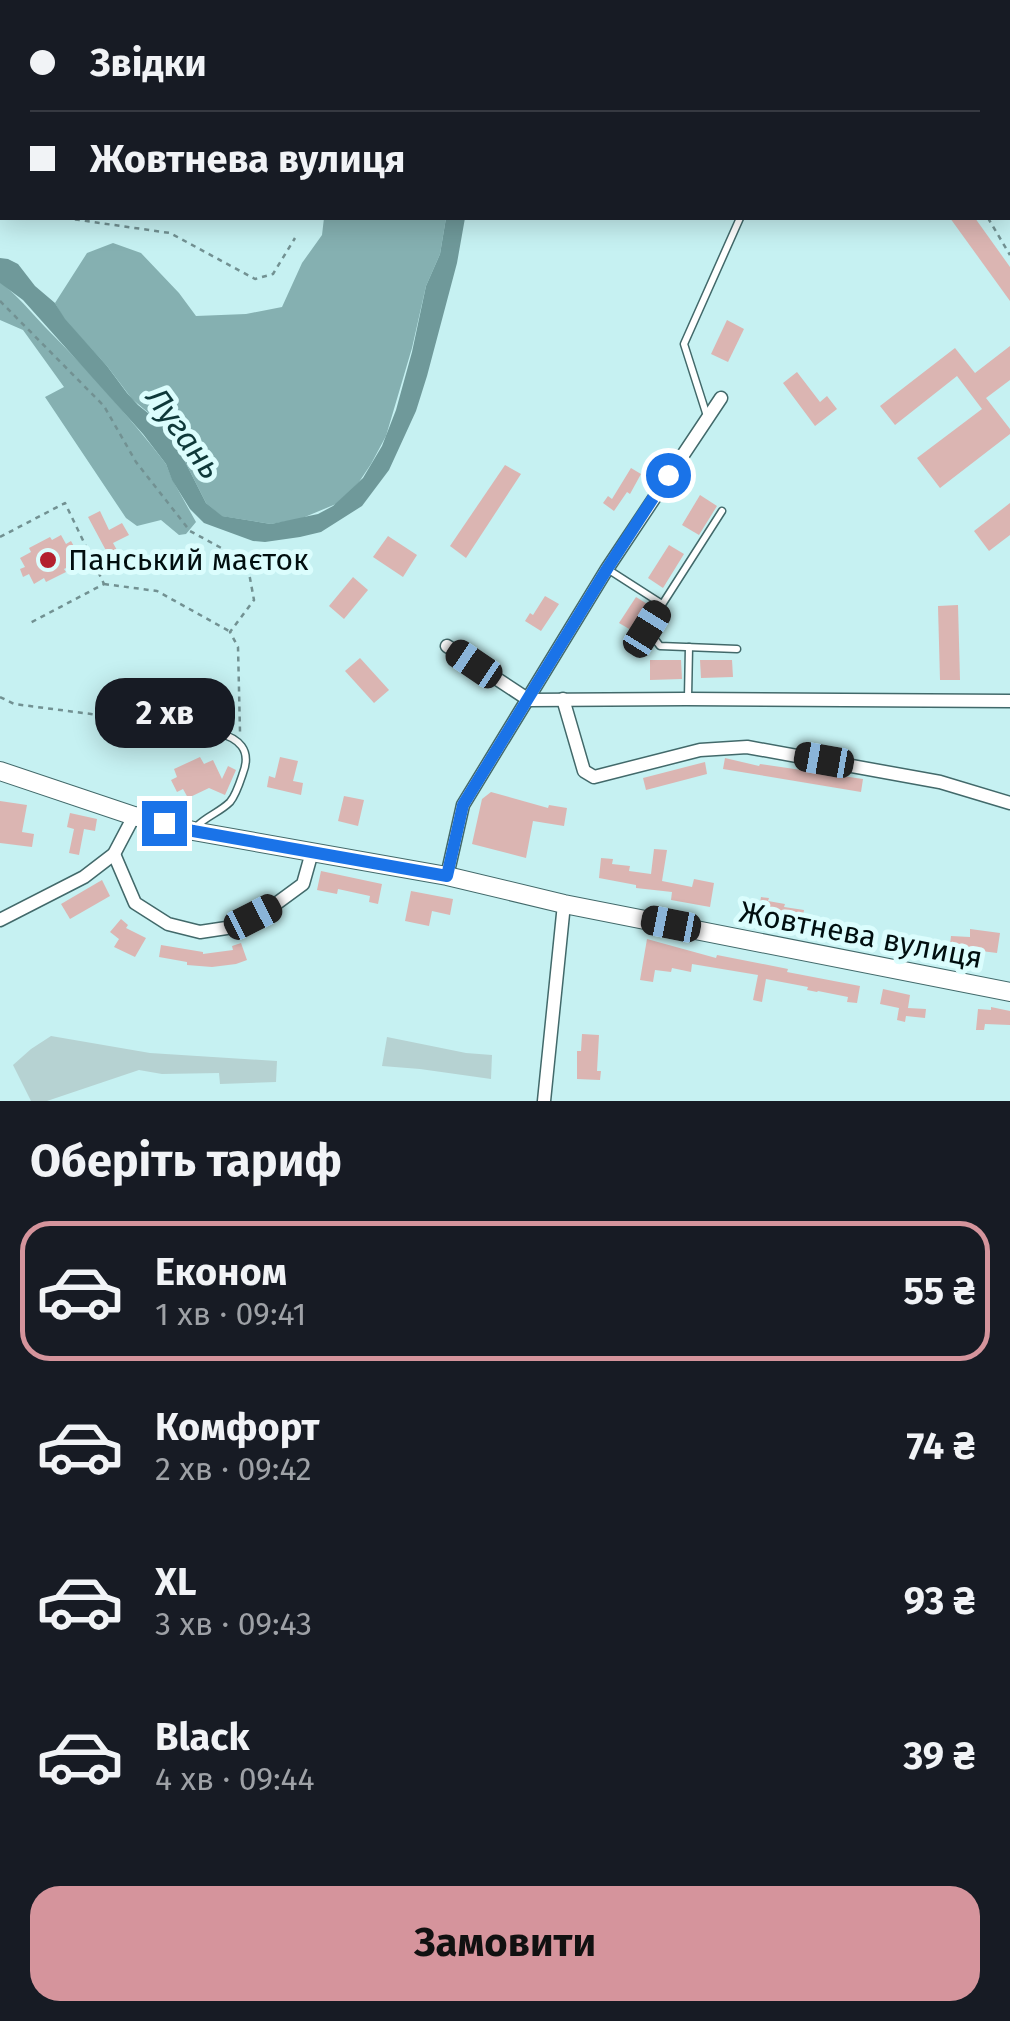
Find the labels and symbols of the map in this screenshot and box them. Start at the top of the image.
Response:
water label: Лугань [137,379,230,486]
route start [646,453,691,498]
place label: Панський маєток [68,542,309,578]
marker: Панський маєток [37,549,59,571]
car [618,596,676,662]
car [441,635,507,693]
callout: 2 хв [94,678,234,748]
car [792,740,856,780]
route end [142,801,187,846]
car [219,890,287,944]
street label: Жовтнева вулиця [736,894,986,976]
car [639,904,703,944]

